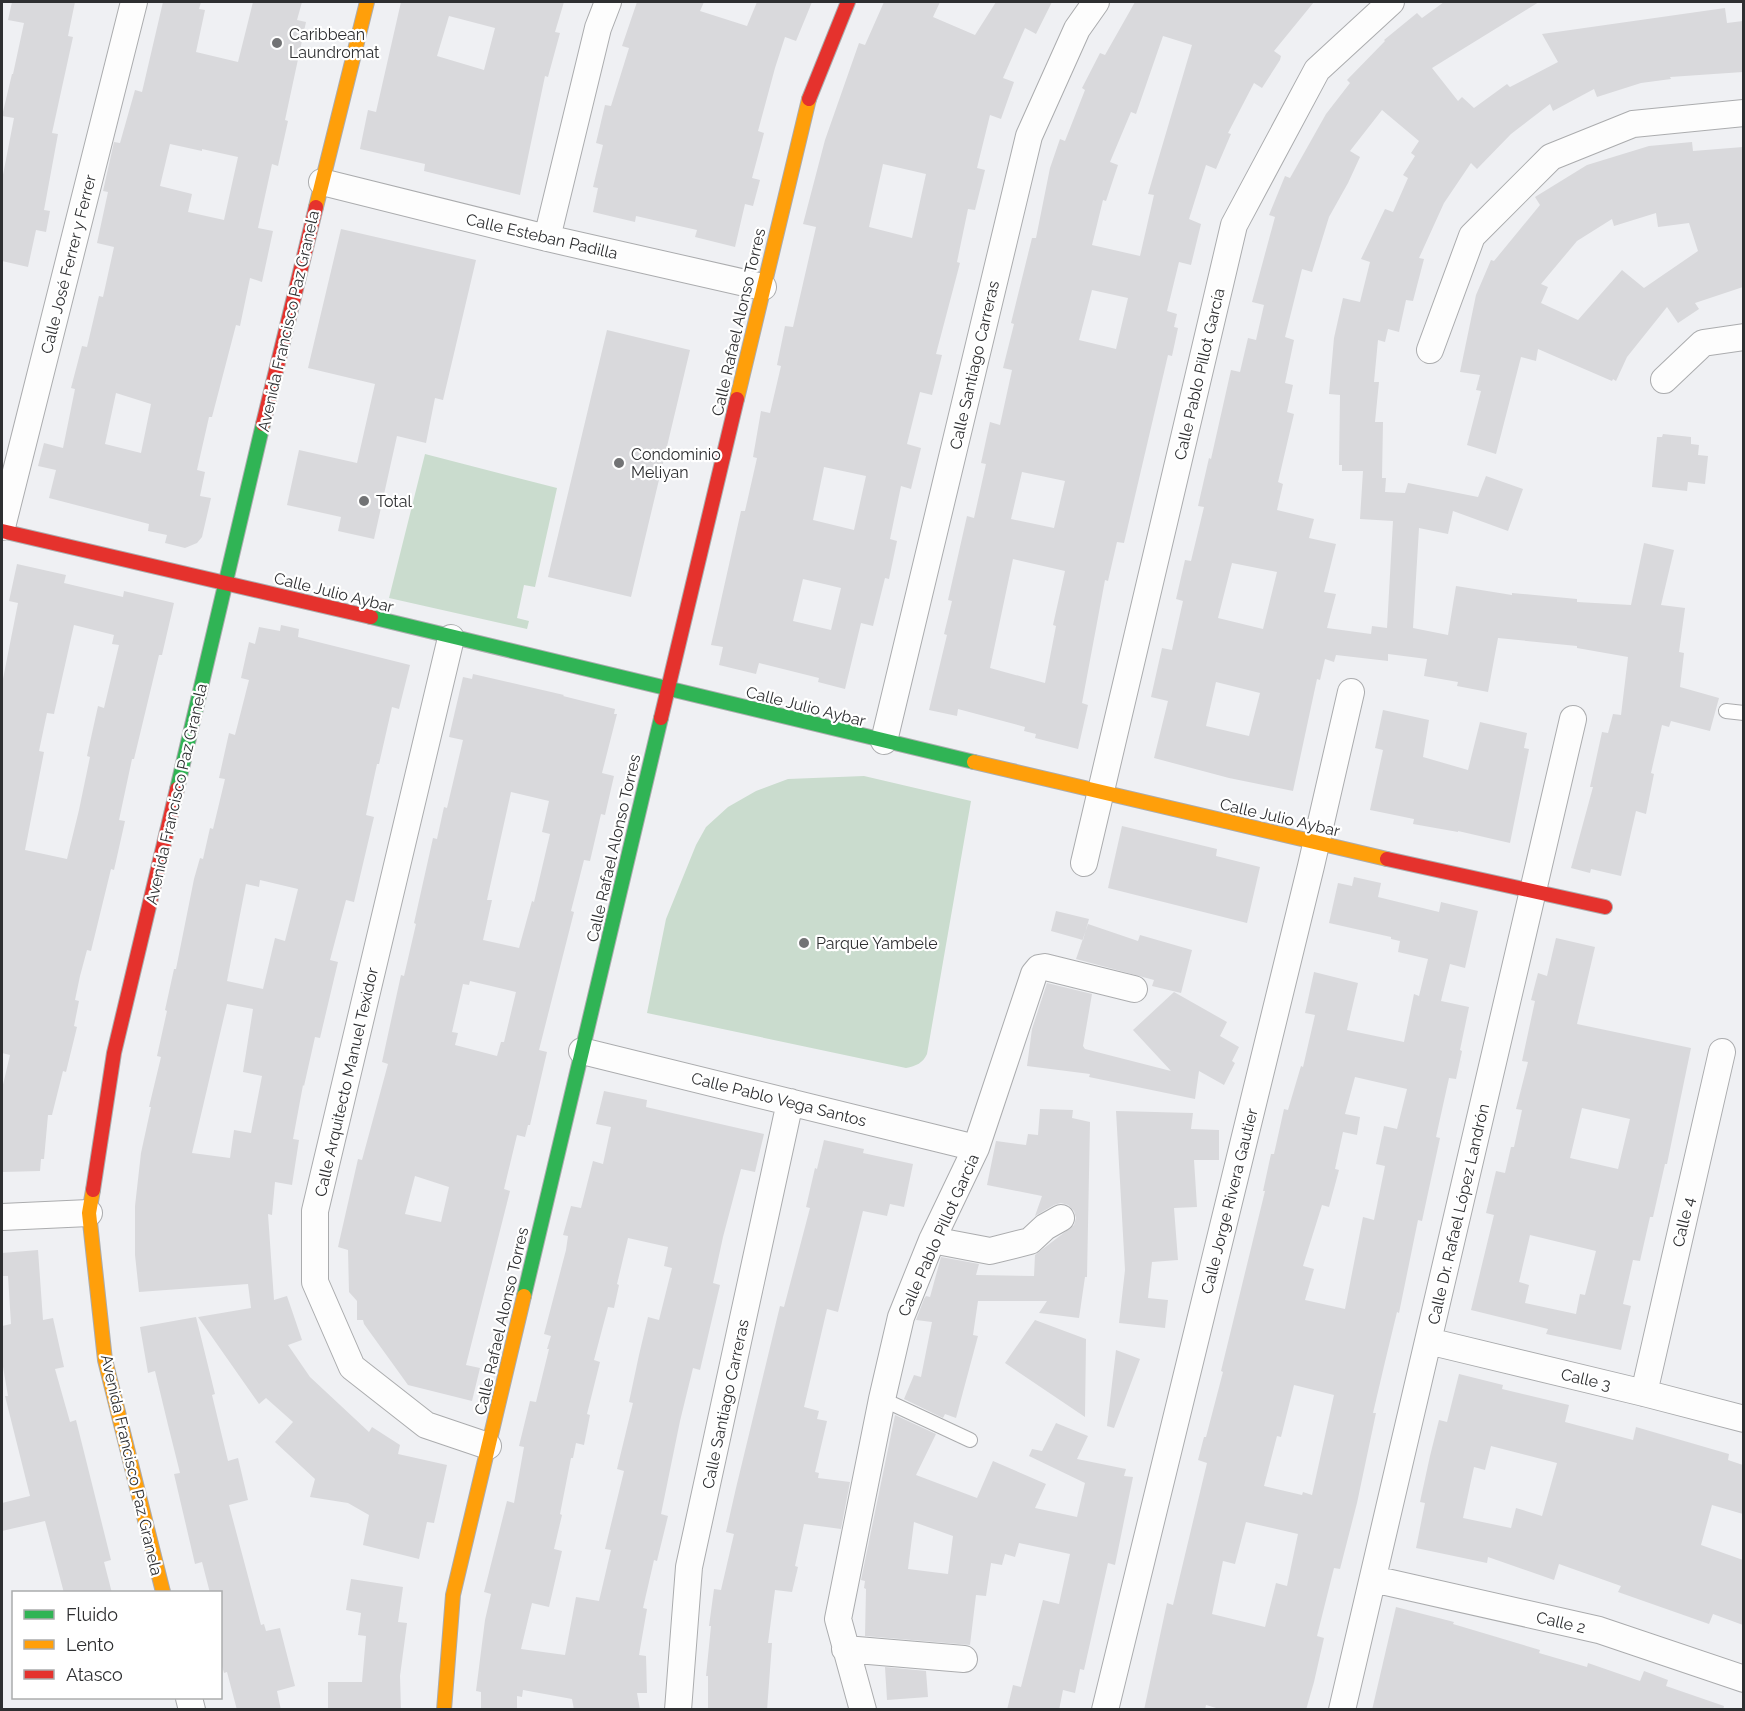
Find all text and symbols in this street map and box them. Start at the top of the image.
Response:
place label: Caribbean Laundromat [289,25,380,62]
marker: Caribbean Laundromat [270,36,284,50]
street label: Calle José Ferrer y Ferrer [37,172,100,356]
street label: Avenida Francisco Paz Granela [254,209,323,434]
street label: Calle Esteban Padilla [464,210,620,263]
street label: Calle Rafael Alonso Torres [708,226,769,418]
street label: Calle Santiago Carreras [946,279,1003,451]
street label: Calle Pablo Pillot García [1170,286,1229,462]
place label: Condominio Meliyan [631,445,721,482]
marker: Condominio Meliyan [612,456,626,470]
place label: Total [376,492,412,511]
marker: Total [357,494,371,508]
street label: Calle Julio Aybar [272,568,396,617]
street label: Avenida Francisco Paz Granela [142,682,211,907]
street label: Calle Julio Aybar [744,682,868,731]
street label: Calle Rafael Alonso Torres [583,752,644,944]
street label: Calle Julio Aybar [1218,794,1342,841]
place label: Parque Yambele [816,934,938,953]
marker: Parque Yambele [797,936,811,950]
street label: Calle Arquitecto Manuel Texidor [311,965,382,1199]
street label: Calle Pablo Vega Santos [689,1069,869,1131]
street label: Calle Dr. Rafael López Landrón [1424,1102,1493,1326]
street label: Calle Jorge Rivera Gautier [1197,1106,1262,1296]
street label: Calle Pablo Pillot García [894,1151,983,1319]
street label: Calle 4 [1669,1195,1698,1249]
street label: Calle Rafael Alonso Torres [471,1225,532,1417]
street label: Calle Santiago Carreras [698,1317,753,1491]
street label: Avenida Francisco Paz Granela [97,1353,166,1578]
street label: Calle 3 [1559,1365,1613,1394]
legend [12,1591,222,1699]
text: Fluido [66,1604,118,1625]
street label: Calle 2 [1534,1608,1587,1637]
text: Lento [66,1634,114,1655]
text: Atasco [66,1664,123,1685]

